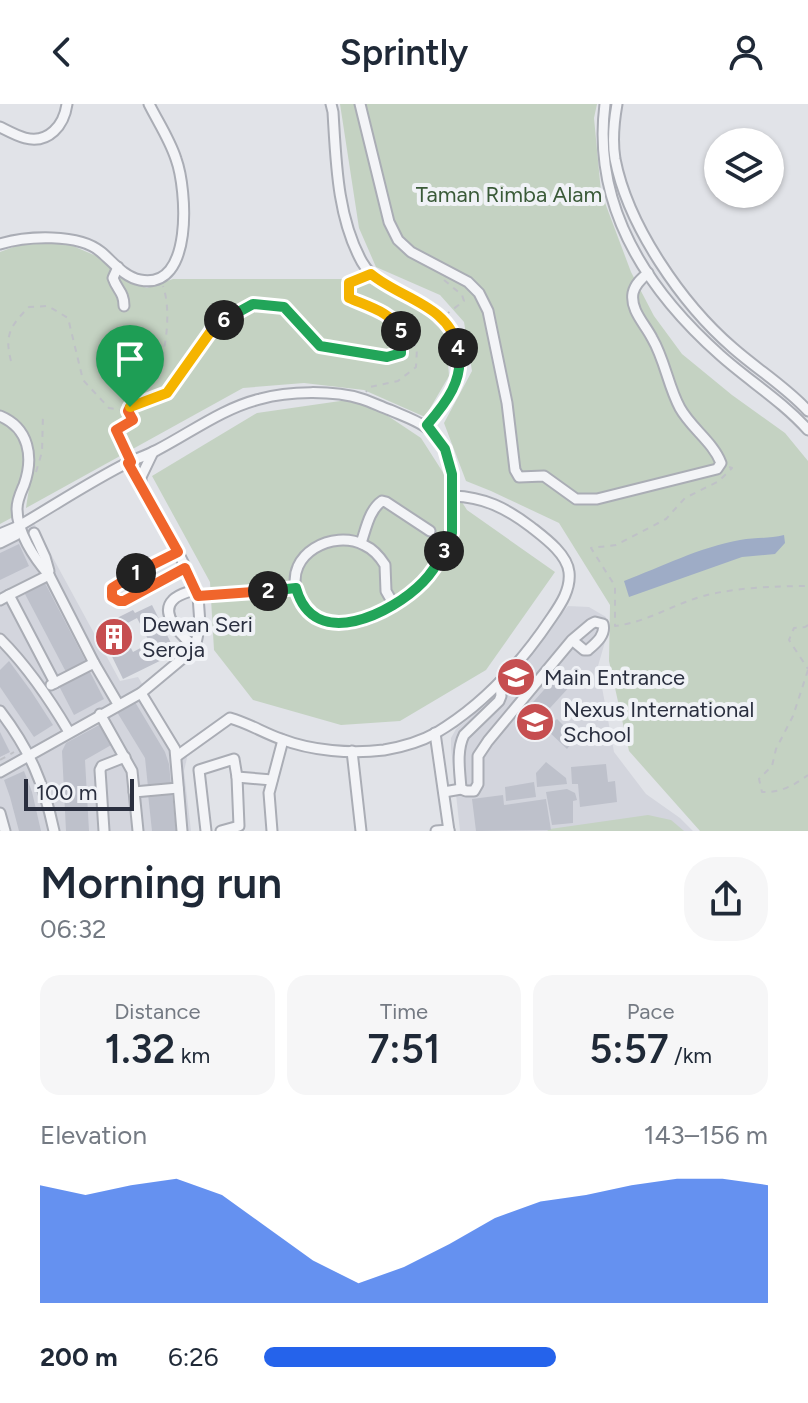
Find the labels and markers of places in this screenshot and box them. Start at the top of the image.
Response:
pin: 6 [204,300,244,340]
pin: 5 [381,311,421,351]
pin [96,325,164,407]
pin: 4 [438,328,478,368]
pin: 3 [424,531,464,571]
pin: 1 [116,553,156,593]
pin: 2 [248,571,288,611]
place label: Dewan Seri Seroja [142,611,253,663]
building icon: Dewan Seri Seroja [93,616,135,658]
school or university icon: Main Entrance [495,656,537,698]
place label: Main Entrance [544,664,685,691]
place label: Nexus International School [563,696,754,748]
school or university icon: Nexus International School [514,701,556,743]

